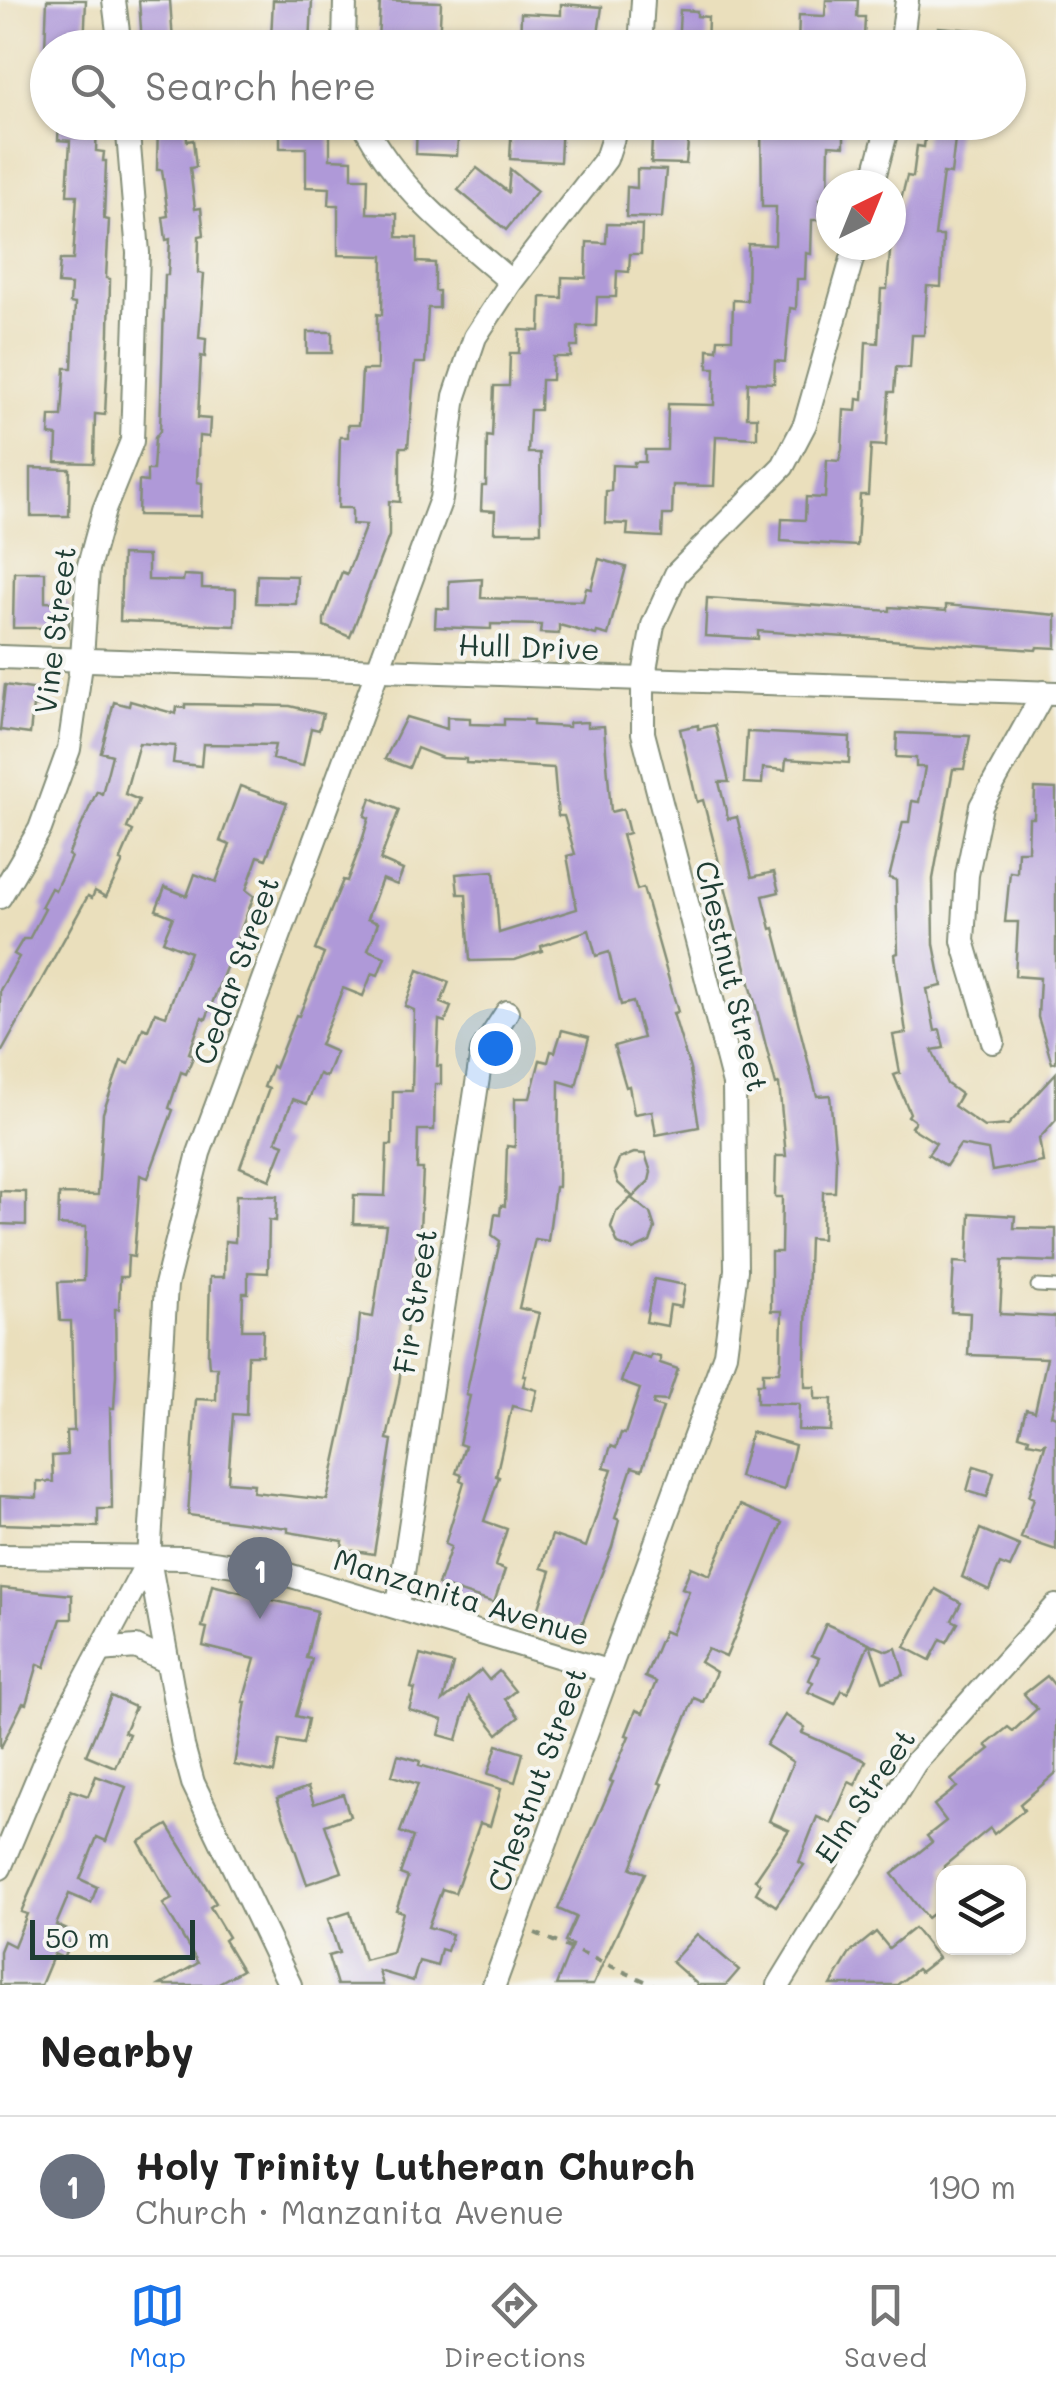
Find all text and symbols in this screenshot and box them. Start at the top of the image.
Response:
search box [30,30,1026,140]
icon: search [65,58,120,113]
text: Search here [145,60,376,110]
north arrow [816,170,906,260]
street label: Vine Street [24,544,84,716]
street label: Hull Drive [457,624,601,668]
street label: Chestnut Street [687,857,779,1095]
street label: Cedar Street [182,870,288,1070]
your location [470,1023,521,1074]
street label: Fir Street [383,1226,445,1376]
pin: 1 [228,1536,292,1619]
street label: Manzanita Avenue [329,1538,595,1654]
street label: Chestnut Street [477,1661,595,1897]
street label: Elm Street [804,1720,924,1870]
map controls [936,1865,1026,1955]
button: layers [936,1865,1026,1955]
scale bar [30,1915,195,1960]
text: 50 m [45,1919,110,1955]
text: Nearby [40,2023,194,2078]
text: Holy Trinity Lutheran Church [135,2140,695,2190]
text: 1 [65,2165,80,2207]
text: 190 m [927,2165,1016,2207]
text: Church · Manzanita Avenue [135,2190,564,2232]
tab: Map [129,2278,186,2374]
tab: Directions [444,2278,586,2374]
tab: Saved [844,2278,927,2374]

